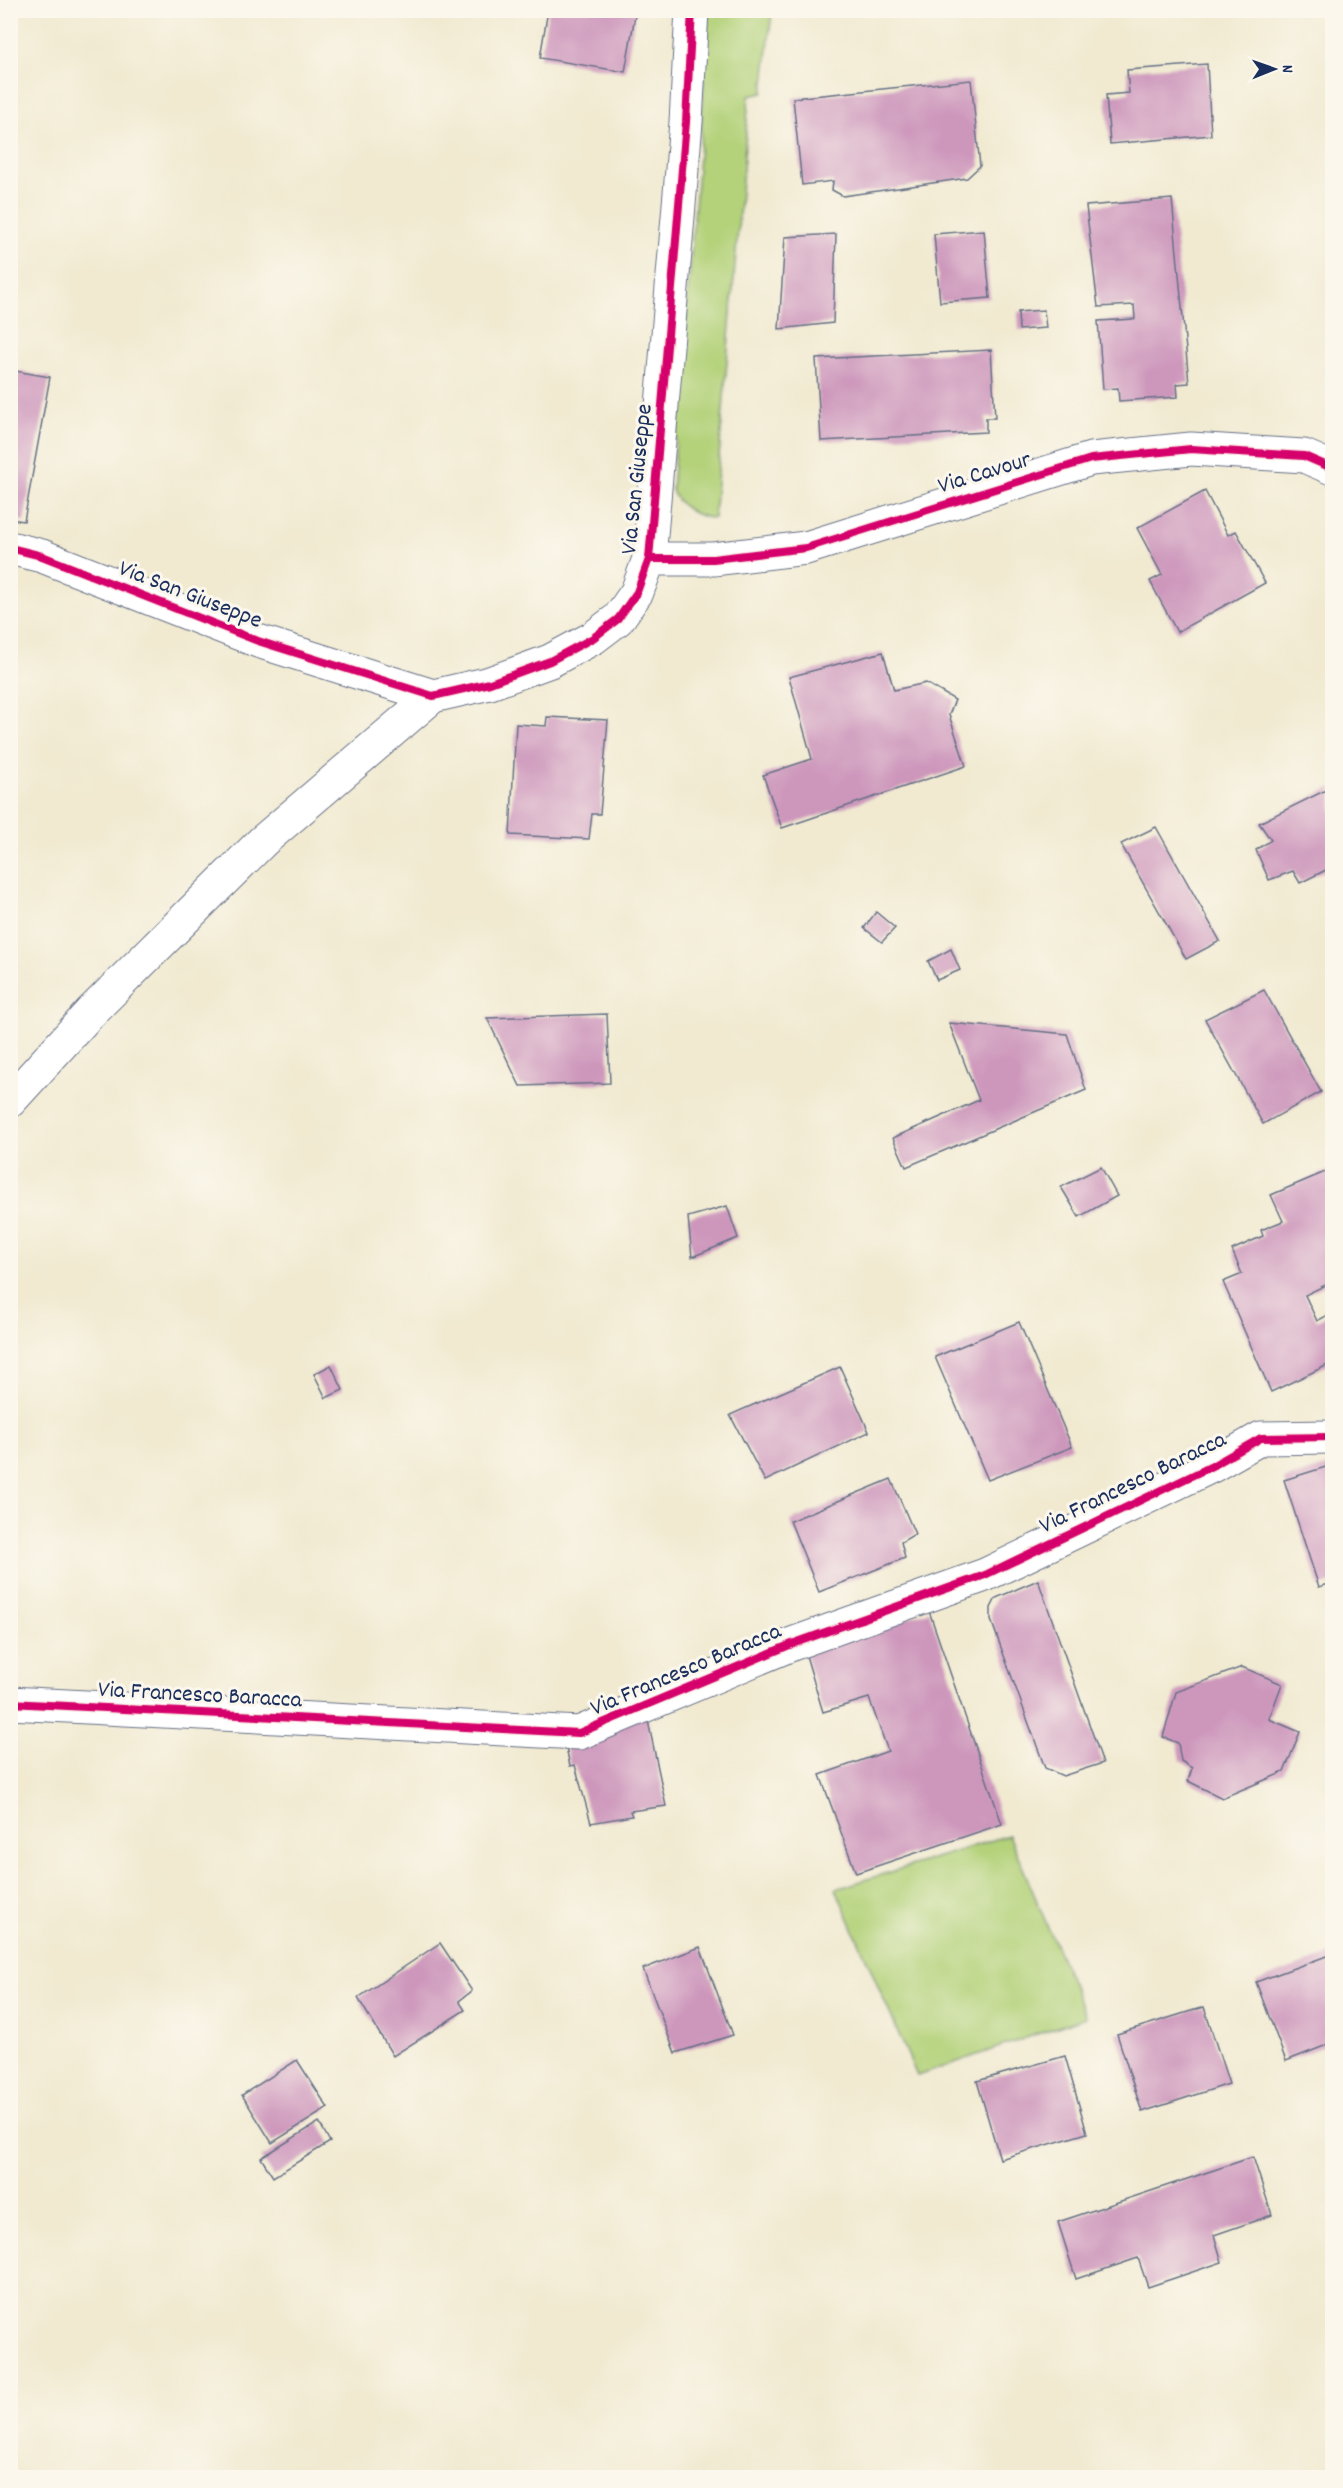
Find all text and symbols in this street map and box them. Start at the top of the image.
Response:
north arrow [1244,39,1304,99]
text: N [1275,65,1298,73]
street label: Via San Giuseppe [613,402,663,556]
street label: Via Cavour [934,444,1036,504]
street label: Via San Giuseppe [113,553,267,639]
street label: Via Francesco Baracca [1034,1423,1233,1544]
street label: Via Francesco Baracca [586,1615,787,1726]
street label: Via Francesco Baracca [97,1674,303,1718]

